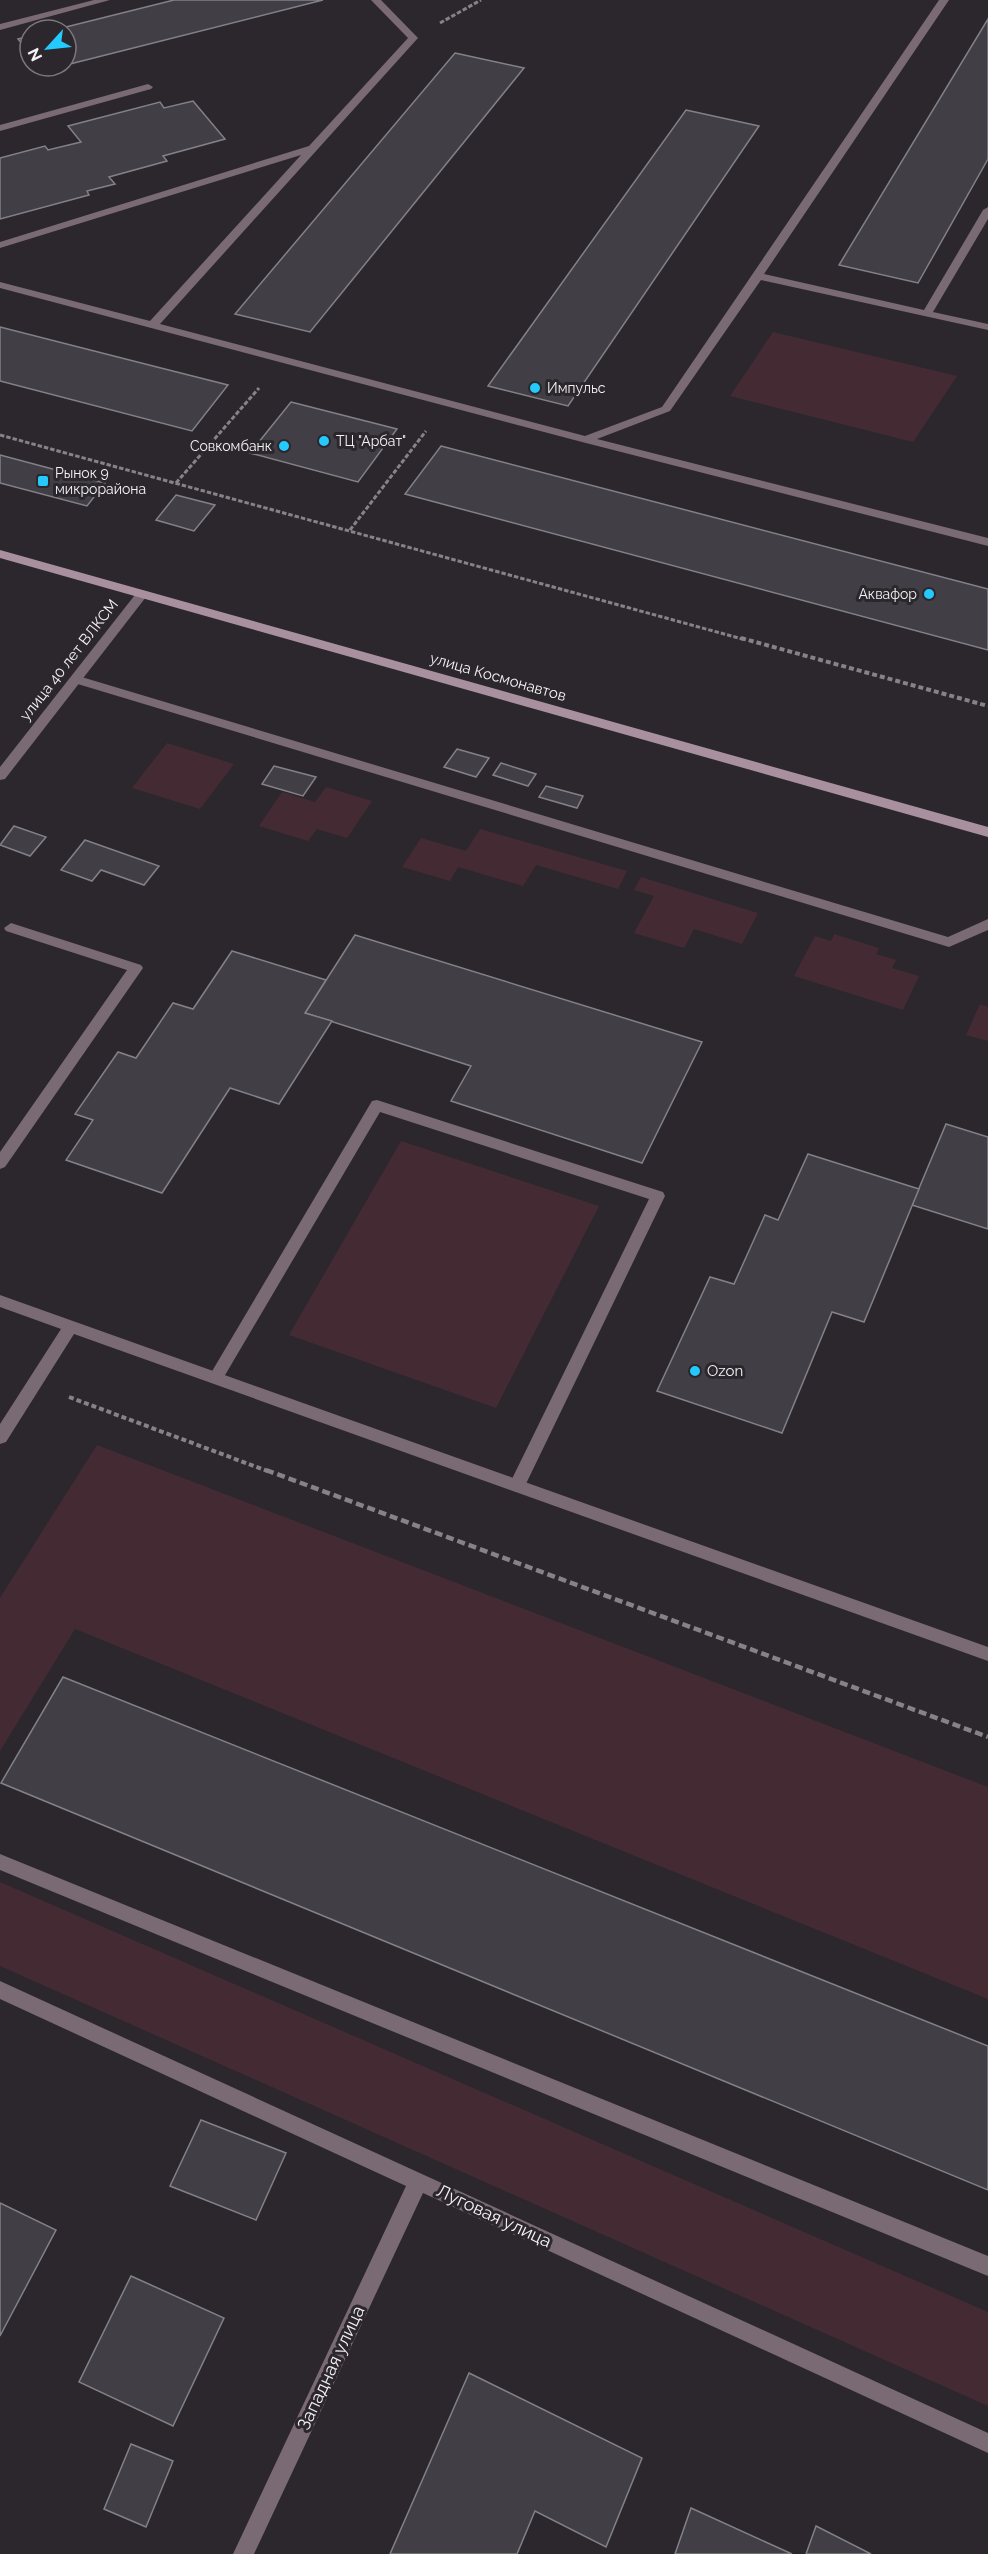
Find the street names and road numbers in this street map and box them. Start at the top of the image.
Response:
street label: улица 40 лет ВЛКСМ [16,596,122,724]
street label: улица Космонавтов [428,649,568,705]
street label: Луговая улица [433,2180,555,2251]
street label: Западная улица [293,2302,369,2433]

